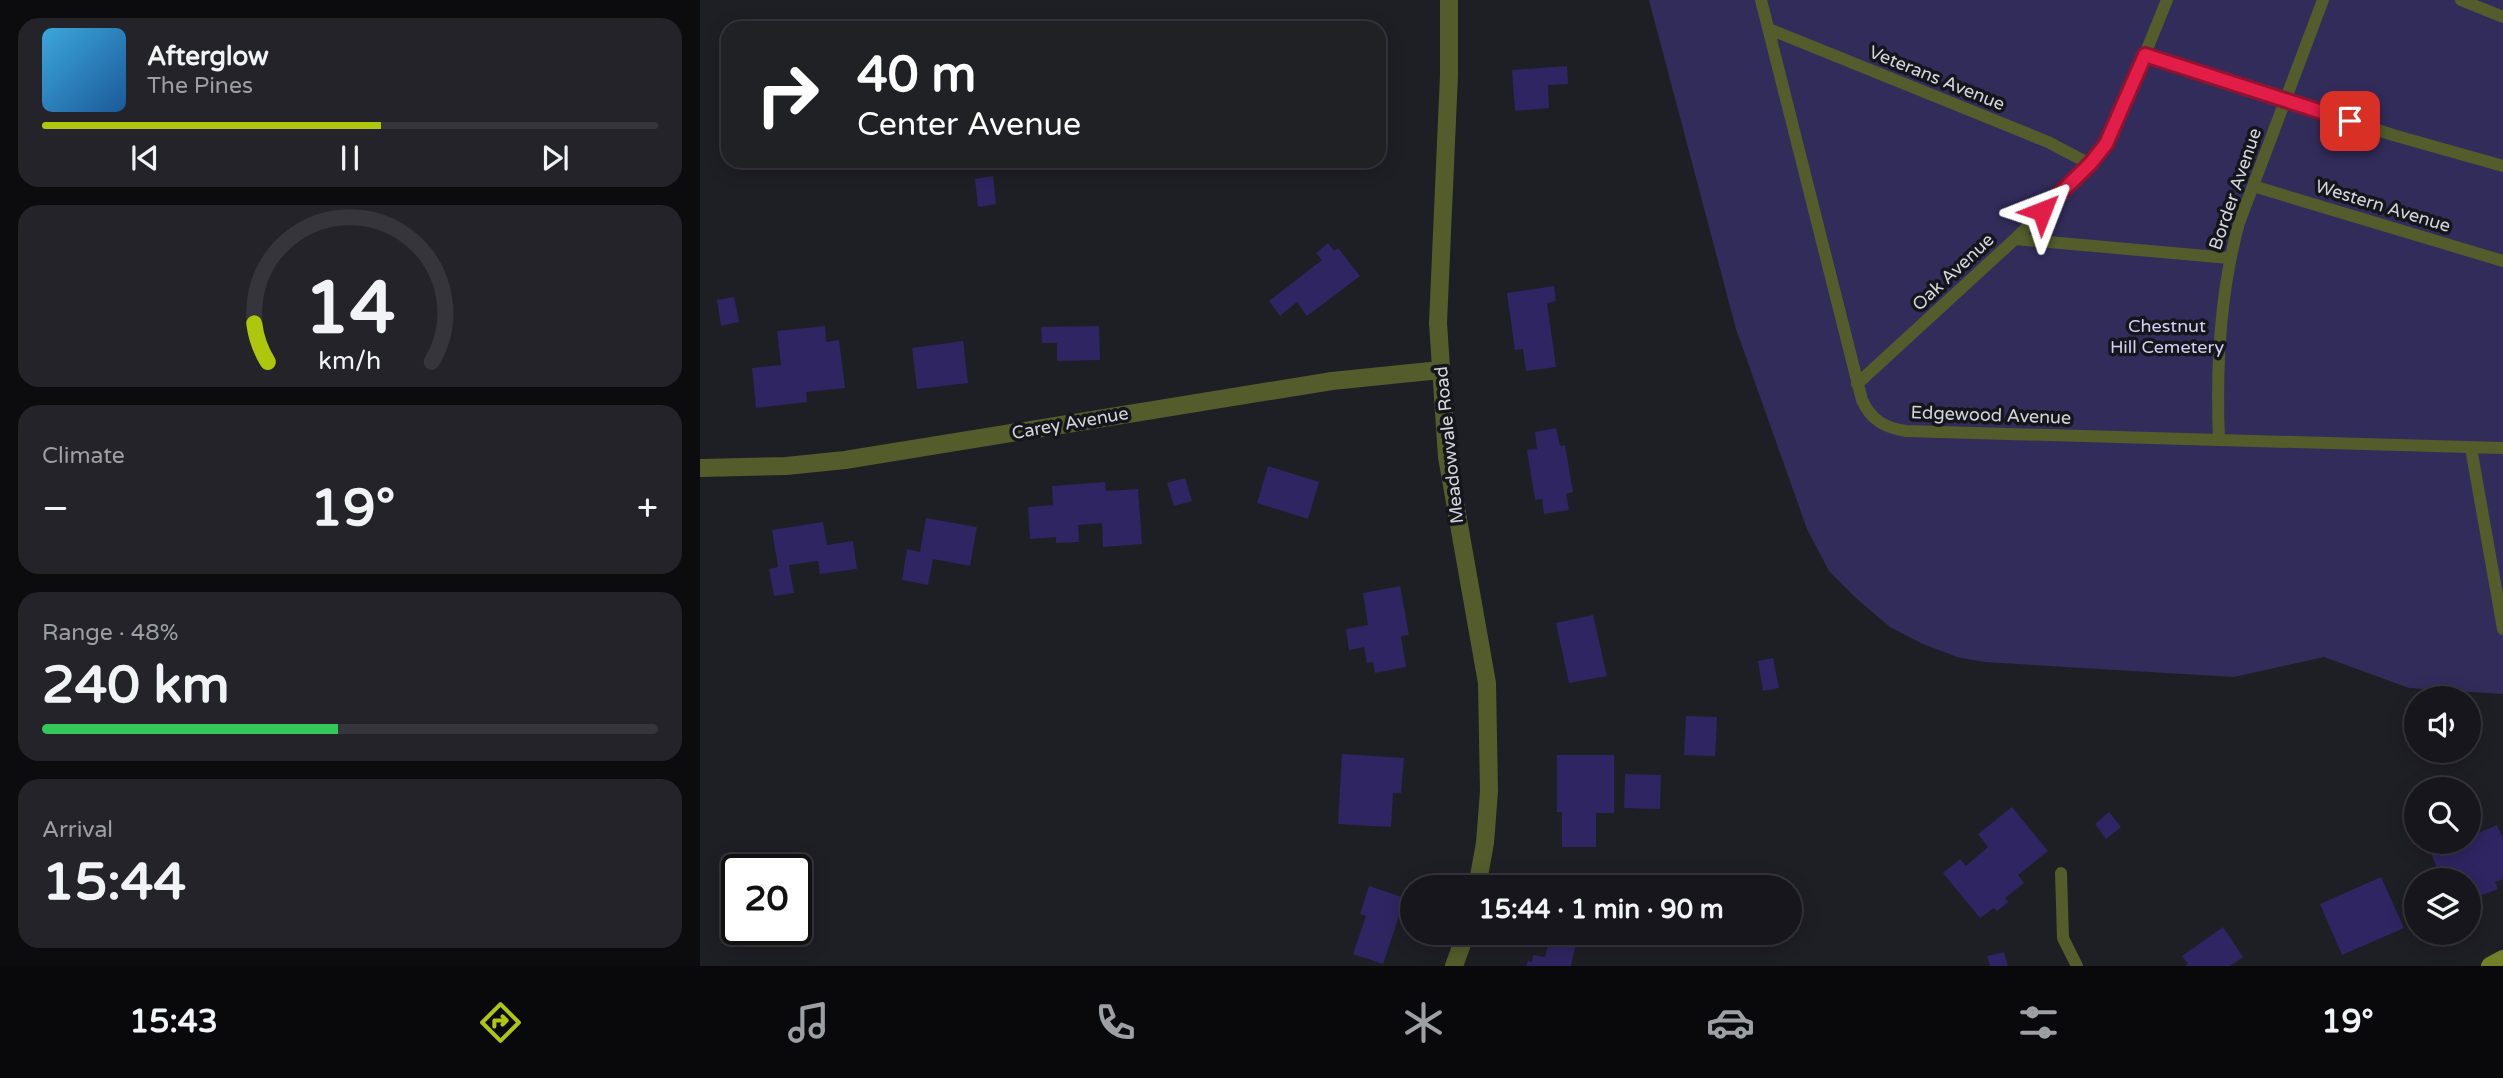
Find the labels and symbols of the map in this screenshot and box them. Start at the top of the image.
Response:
street label: Veterans Avenue [1866,41,2008,115]
pin [2320,91,2380,151]
street label: Border Avenue [2204,125,2266,253]
position arrow [2005,174,2079,248]
street label: Western Avenue [2313,175,2453,237]
street label: Oak Avenue [1908,229,1998,315]
park label: Chestnut Hill Cemetery [2110,315,2224,358]
street label: Meadowvale Road [1430,365,1468,525]
street label: Edgewood Avenue [1910,401,2072,429]
street label: Carey Avenue [1010,402,1130,444]
speed limit sign: 20 [721,854,812,945]

